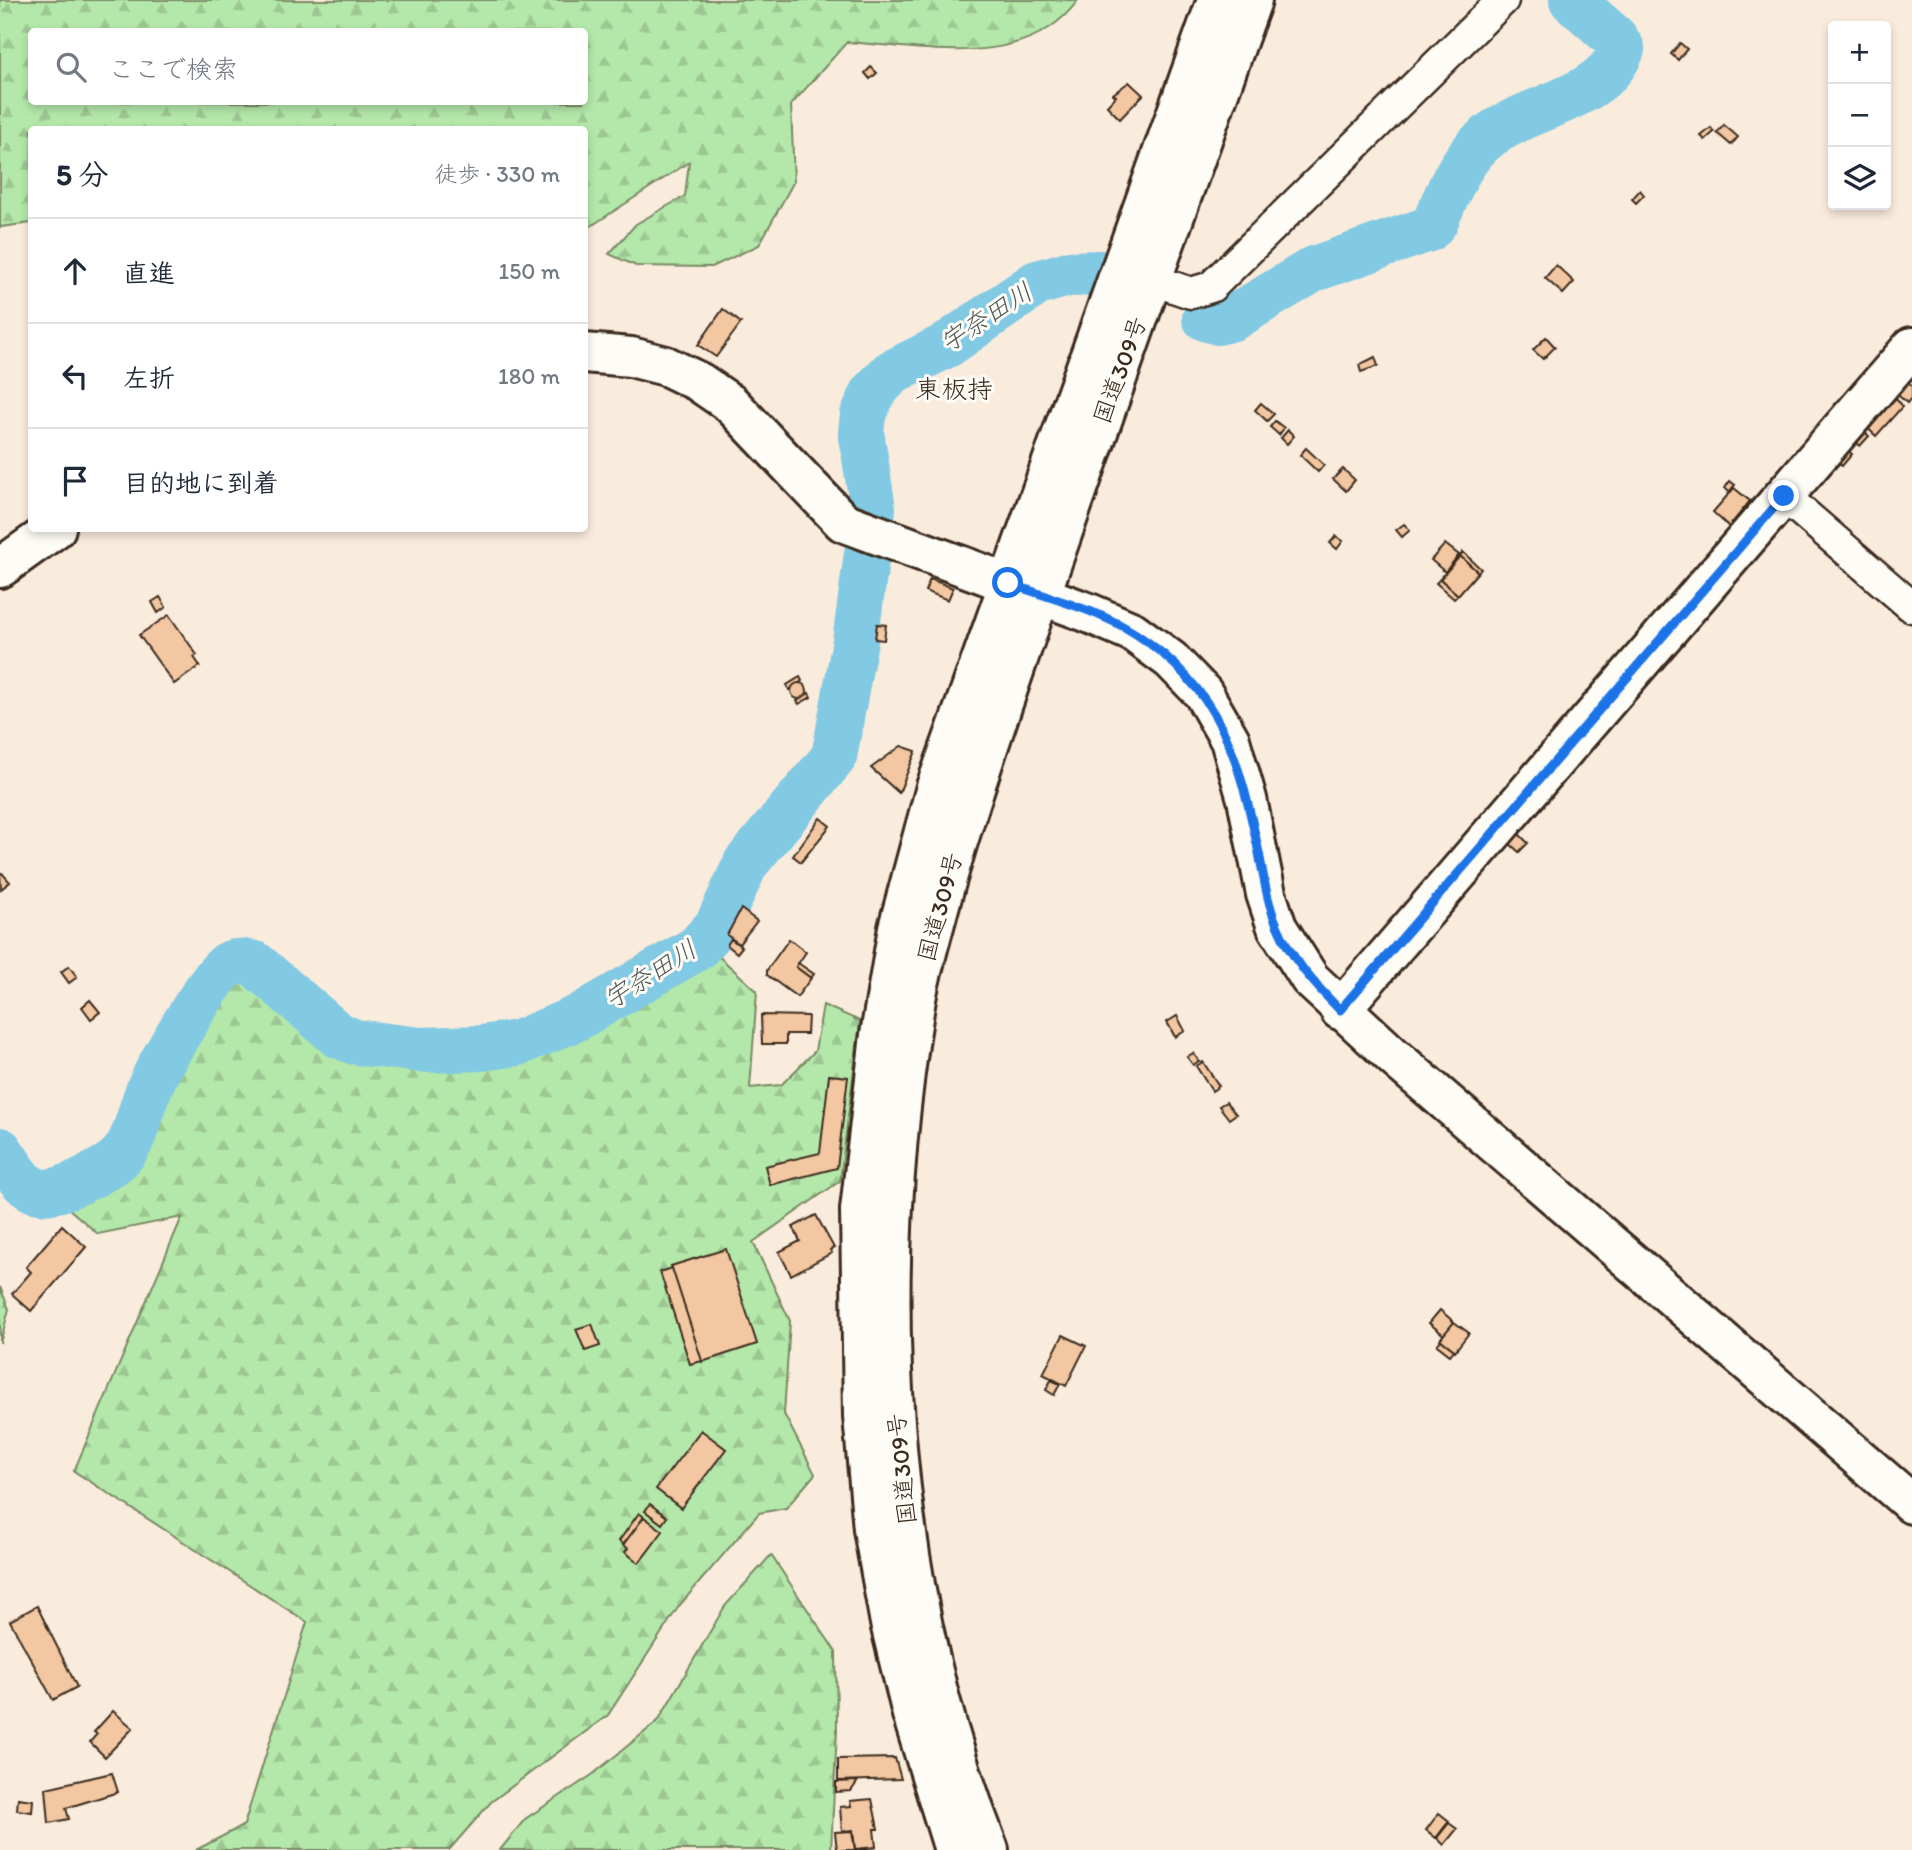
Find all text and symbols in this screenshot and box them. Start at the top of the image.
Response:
map controls [1828,21,1891,210]
button: + [1828,21,1891,84]
search box [28,28,588,105]
icon: search [52,48,90,86]
text: ここで検索 [108,53,238,85]
button: − [1828,84,1891,147]
button: layers [1828,147,1891,210]
text: 5 分 [56,156,109,193]
text: 徒歩 · 330 m [434,160,560,188]
icon: ahead [56,252,94,290]
text: 直進 [123,257,175,289]
text: 150 m [499,257,560,285]
water label: 宇奈田川 [934,275,1038,359]
street label: 国道309号 [1087,312,1152,428]
icon: left [56,357,94,395]
text: 左折 [123,362,175,394]
text: 180 m [498,362,560,390]
district label: 東板持 [915,373,993,405]
icon: arrive [56,462,94,500]
text: 目的地に到着 [123,467,279,499]
route end [1768,480,1799,511]
route start [992,567,1023,598]
street label: 国道309号 [911,849,968,965]
water label: 宇奈田川 [597,933,703,1015]
street label: 国道309号 [881,1412,922,1526]

